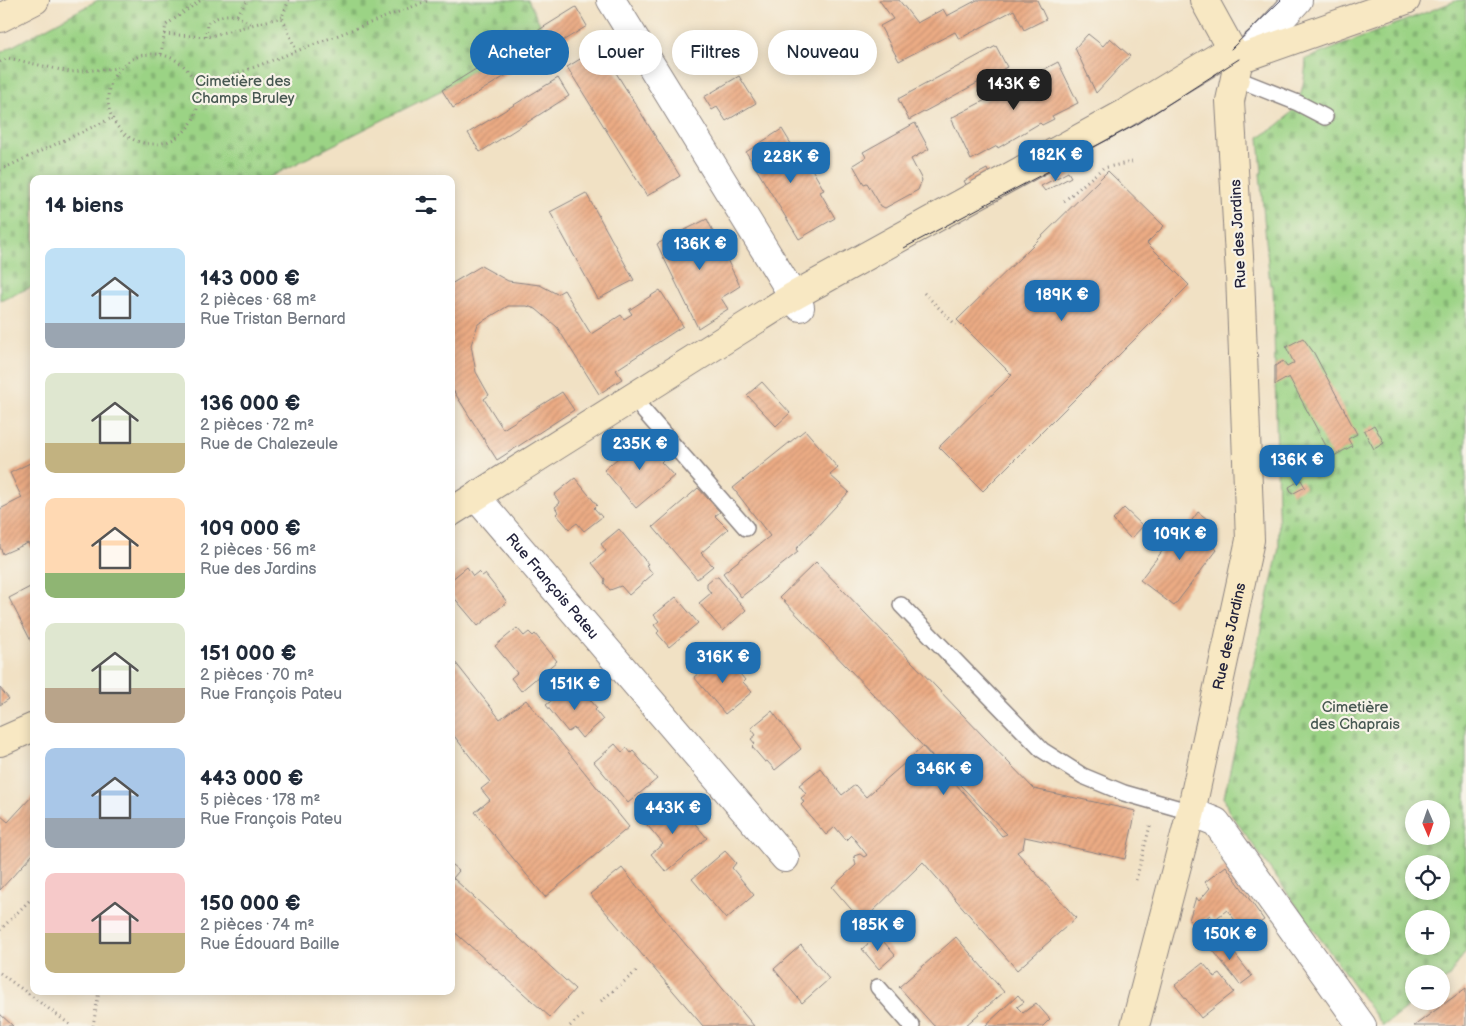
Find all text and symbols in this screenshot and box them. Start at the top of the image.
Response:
chip: Acheter [470,30,569,75]
chip: Louer [579,30,662,75]
chip: Filtres [672,30,758,75]
chip: Nouveau [768,30,877,75]
pin: 143K € [973,68,1055,111]
park label: Cimetière des Champs Bruley [192,72,295,108]
text: 143K € [988,75,1040,94]
pin: 182K € [1015,140,1097,182]
pin: 228K € [750,142,832,184]
text: 182K € [1029,146,1083,165]
text: 228K € [763,148,819,167]
street label: Rue des Jardins [1226,178,1251,289]
icon: filters [412,191,440,219]
text: 14 biens [45,193,124,218]
pin: 136K € [659,228,741,271]
text: 136K € [673,235,727,254]
text: 143 000 € [200,266,300,291]
icon: home [85,268,145,328]
pin: 189K € [1021,280,1103,322]
text: 189K € [1036,286,1089,305]
text: 2 pièces · 68 m² [200,291,316,310]
text: Rue Tristan Bernard [200,310,346,329]
text: 136 000 € [200,391,300,416]
icon: home [85,393,145,453]
text: 2 pièces · 72 m² [200,416,314,435]
pin: 235K € [599,428,681,471]
text: Rue de Chalezeule [200,435,338,454]
text: 235K € [612,435,668,454]
pin: 136K € [1256,444,1338,487]
text: 136K € [1270,451,1324,470]
text: 109 000 € [200,516,301,541]
icon: home [85,518,145,578]
pin: 109K € [1139,518,1221,561]
text: 109K € [1153,525,1207,544]
street label: Rue François Pateu [501,530,603,643]
text: 2 pièces · 56 m² [200,541,316,560]
text: Rue des Jardins [200,560,317,579]
street label: Rue des Jardins [1209,580,1251,692]
text: 151 000 € [200,641,296,666]
pin: 316K € [682,642,764,684]
icon: home [85,643,145,703]
text: 316K € [696,648,750,667]
text: 2 pièces · 70 m² [200,666,314,685]
pin: 151K € [534,668,616,711]
text: 151K € [550,675,600,694]
text: Rue François Pateu [200,685,342,704]
park label: Cimetière des Chaprais [1310,698,1400,734]
pin: 346K € [903,754,985,796]
text: 346K € [916,760,972,779]
text: 443 000 € [200,766,303,791]
icon: home [85,768,145,828]
text: 5 pièces · 178 m² [200,791,320,810]
pin: 443K € [632,792,714,835]
text: 443K € [645,799,701,818]
north arrow [1405,800,1450,845]
map controls [1405,800,1450,1010]
text: Rue François Pateu [200,810,342,829]
button: locate [1405,855,1450,900]
text: 150 000 € [200,891,300,916]
icon: home [85,893,145,953]
pin: 185K € [837,910,919,952]
button: + [1405,910,1450,955]
text: 2 pièces · 74 m² [200,916,314,935]
text: 185K € [852,916,904,935]
pin: 150K € [1189,918,1271,961]
text: 150K € [1203,925,1257,944]
text: Rue Édouard Baille [200,935,340,954]
button: − [1405,965,1450,1010]

